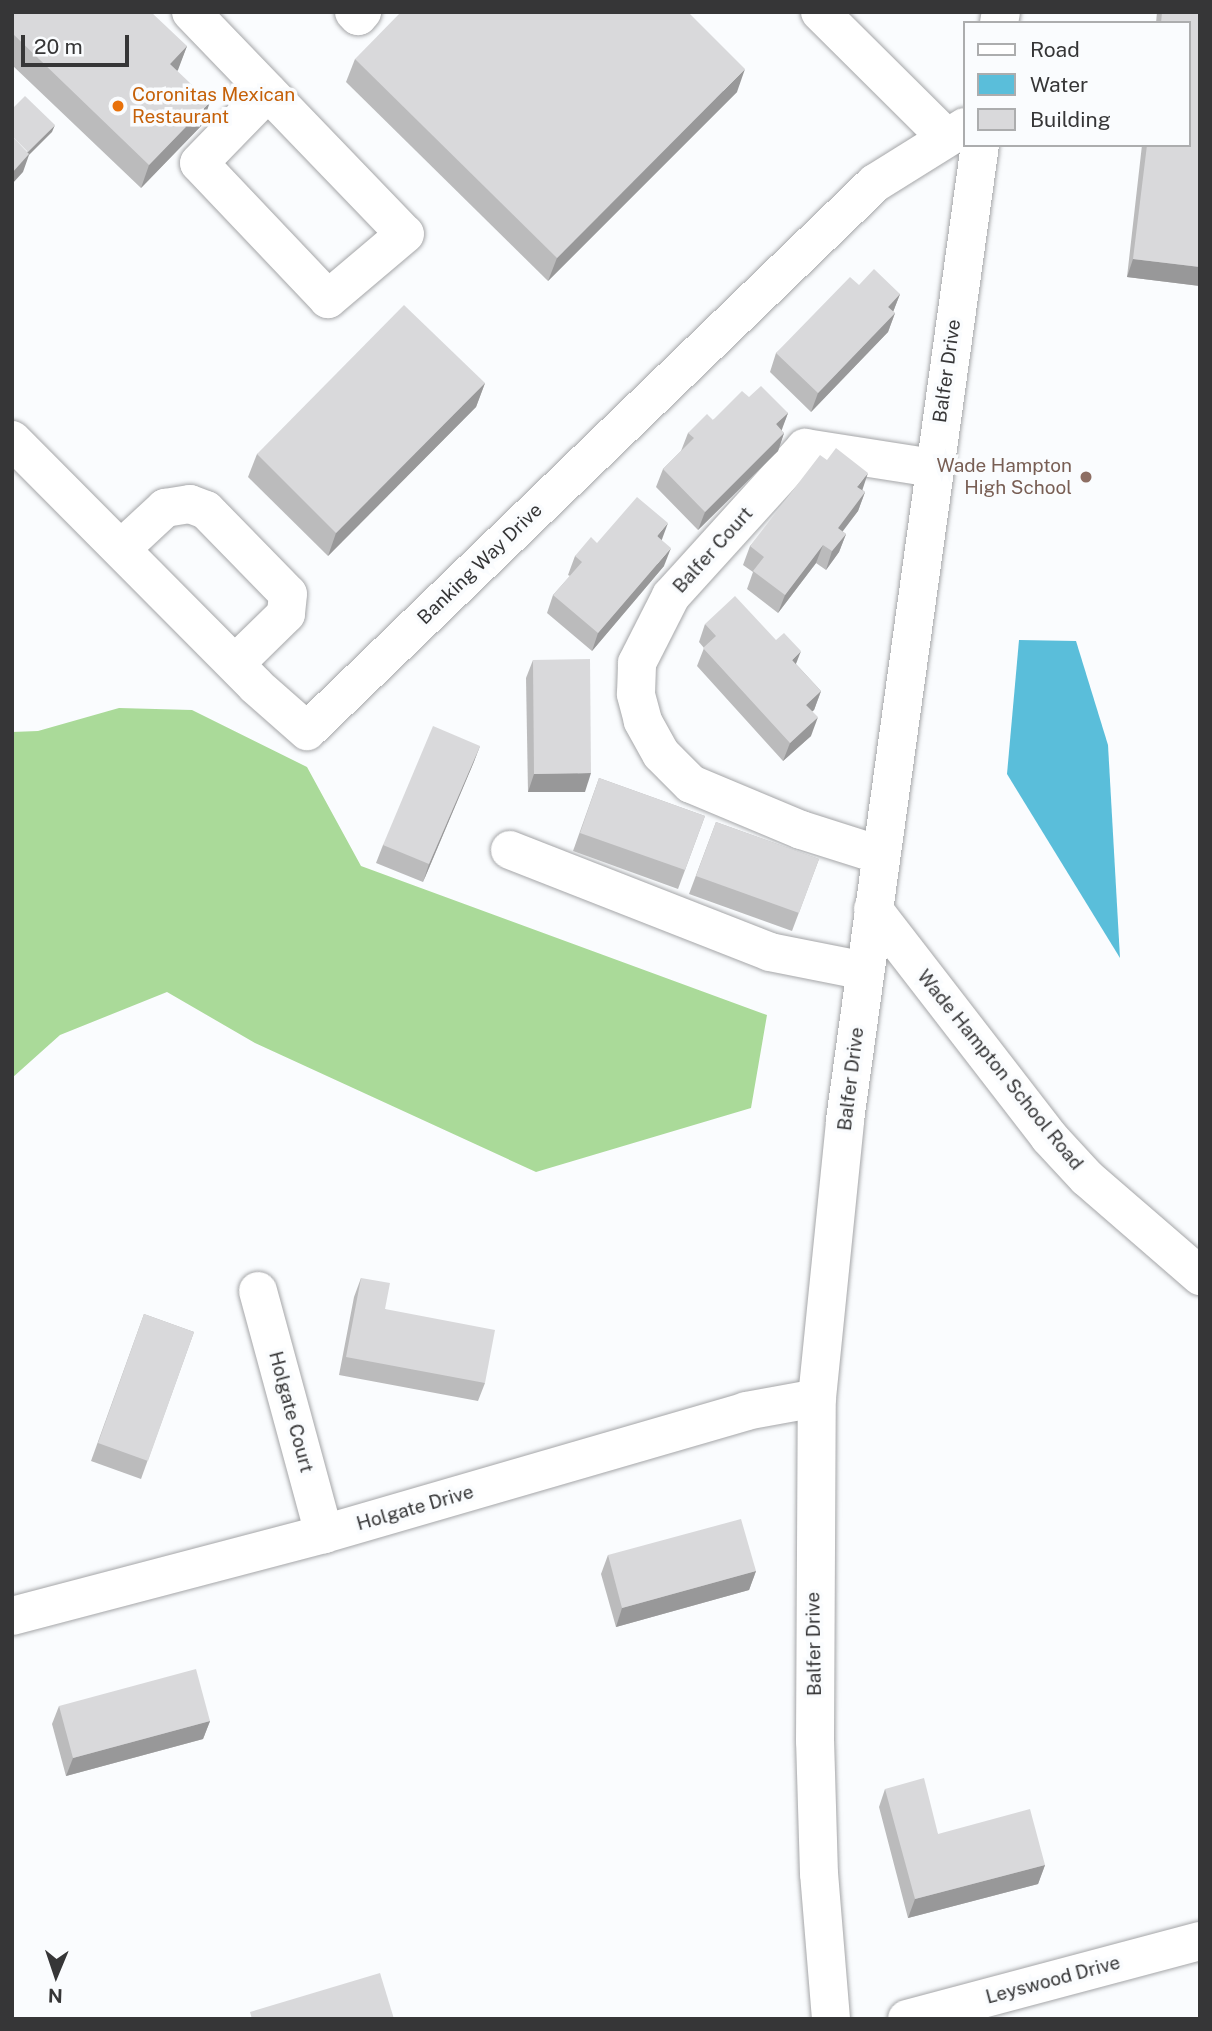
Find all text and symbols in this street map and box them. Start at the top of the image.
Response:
scale bar [24,21,133,65]
legend [964,21,1191,147]
text: 20 m [34,34,83,59]
text: Road [1030,37,1080,62]
text: Water [1030,72,1088,97]
place label: Coronitas Mexican Restaurant [132,84,295,128]
marker: Coronitas Mexican Restaurant [110,98,126,114]
text: Building [1030,107,1111,132]
street label: Balfer Drive [928,318,966,424]
place label: Wade Hampton High School [936,455,1072,499]
marker: Wade Hampton High School [1078,469,1094,485]
street label: Banking Way Drive [413,499,547,629]
street label: Balfer Court [668,502,758,598]
street label: Wade Hampton School Road [912,965,1088,1175]
street label: Balfer Drive [833,1026,869,1132]
street label: Holgate Court [264,1349,318,1475]
street label: Holgate Drive [354,1480,476,1536]
street label: Balfer Drive [802,1592,826,1696]
north arrow [21,1940,91,2010]
street label: Leyswood Drive [983,1951,1123,2009]
text: N [47,1985,63,2007]

